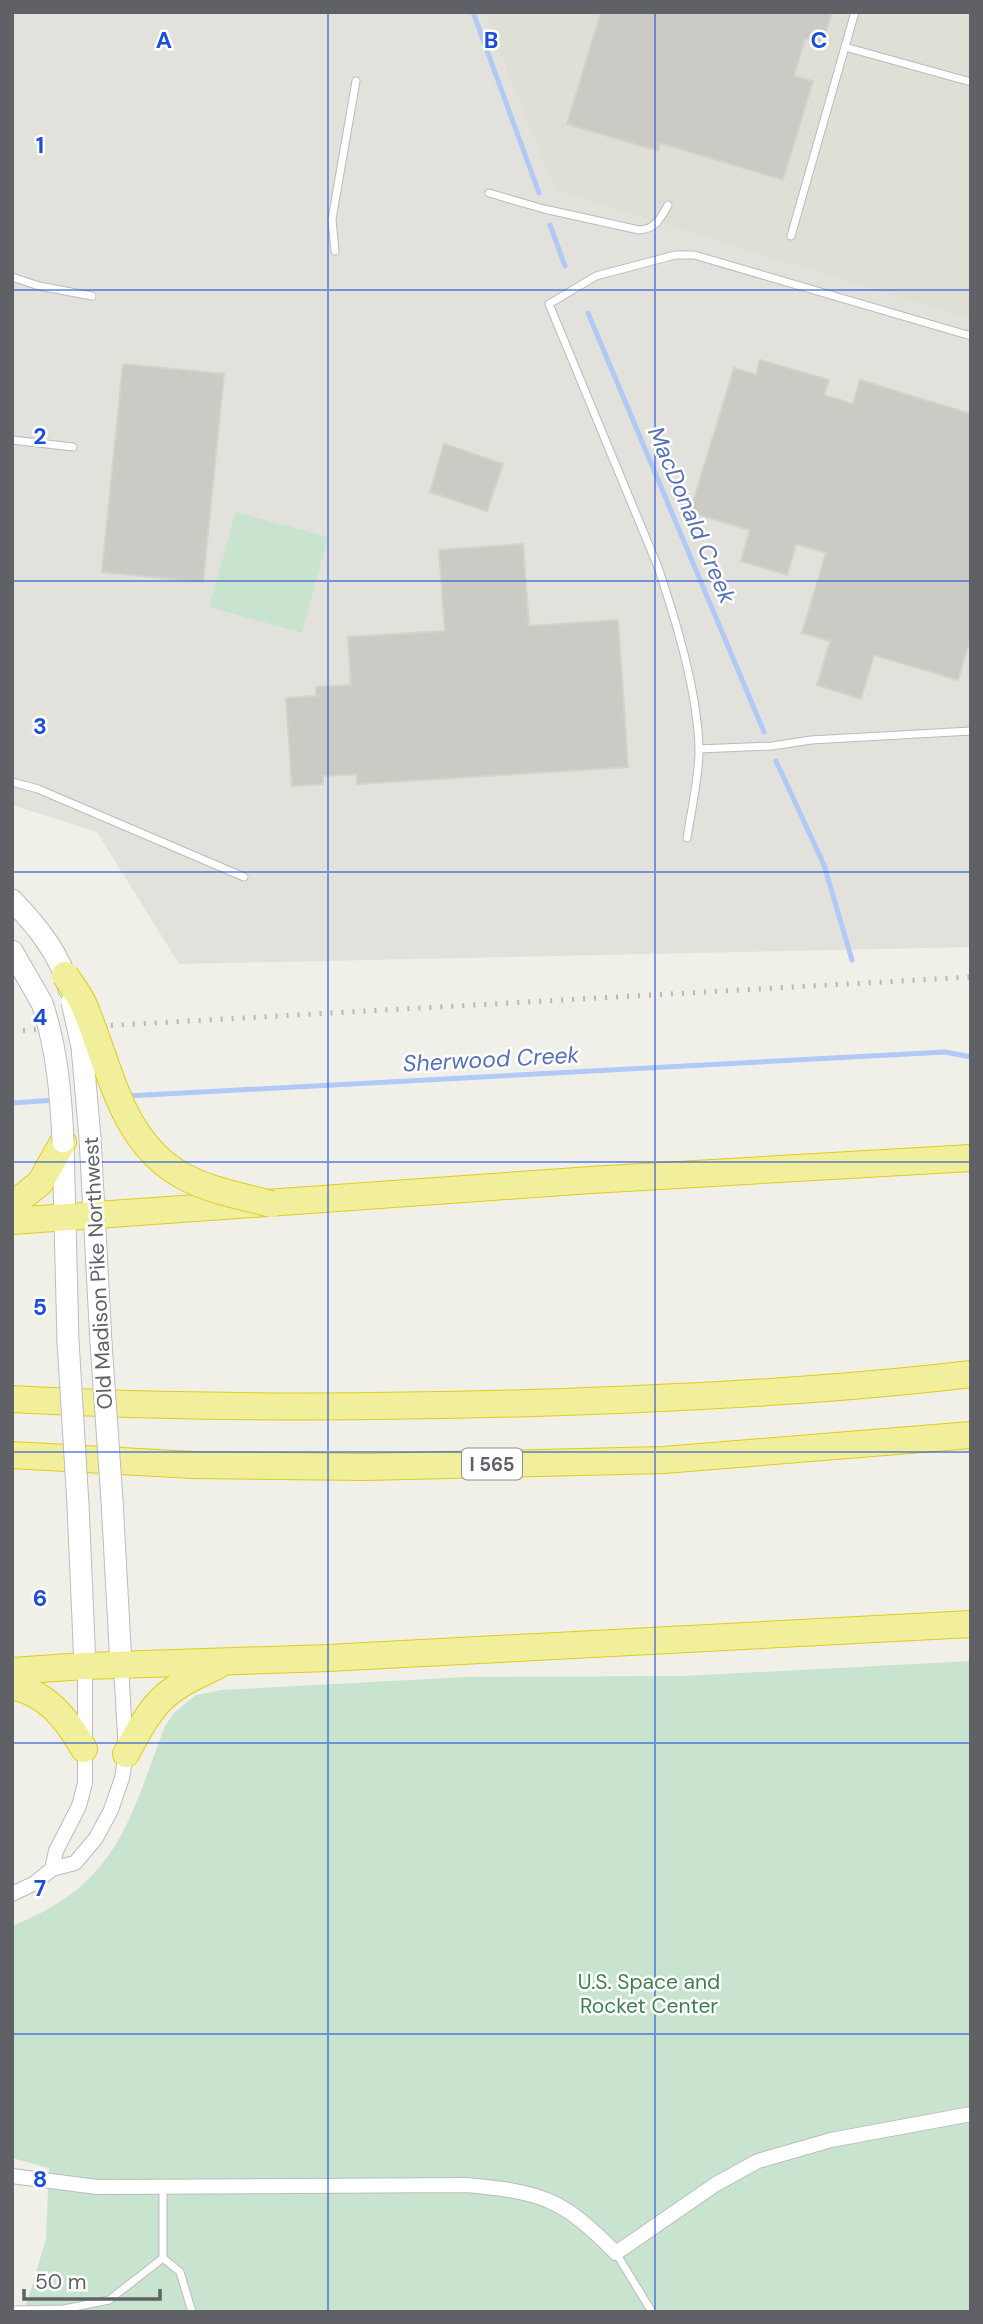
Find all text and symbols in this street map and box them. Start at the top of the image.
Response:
text: A [156,25,172,55]
text: B [484,25,498,55]
text: C [811,25,827,55]
text: 1 [36,130,44,160]
text: 2 [33,421,47,451]
water label: MacDonald Creek [641,422,743,608]
text: 3 [33,711,47,741]
text: 4 [33,1002,48,1032]
water label: Sherwood Creek [402,1039,580,1079]
street label: Old Madison Pike Northwest [77,1136,119,1410]
text: 5 [33,1292,47,1322]
road number: I 565 [462,1448,522,1480]
text: 6 [33,1583,47,1613]
text: 7 [34,1873,46,1903]
park label: U.S. Space and Rocket Center [578,1968,720,2020]
text: 8 [33,2164,47,2194]
scale bar [24,2258,161,2302]
text: 50 m [35,2268,86,2296]

